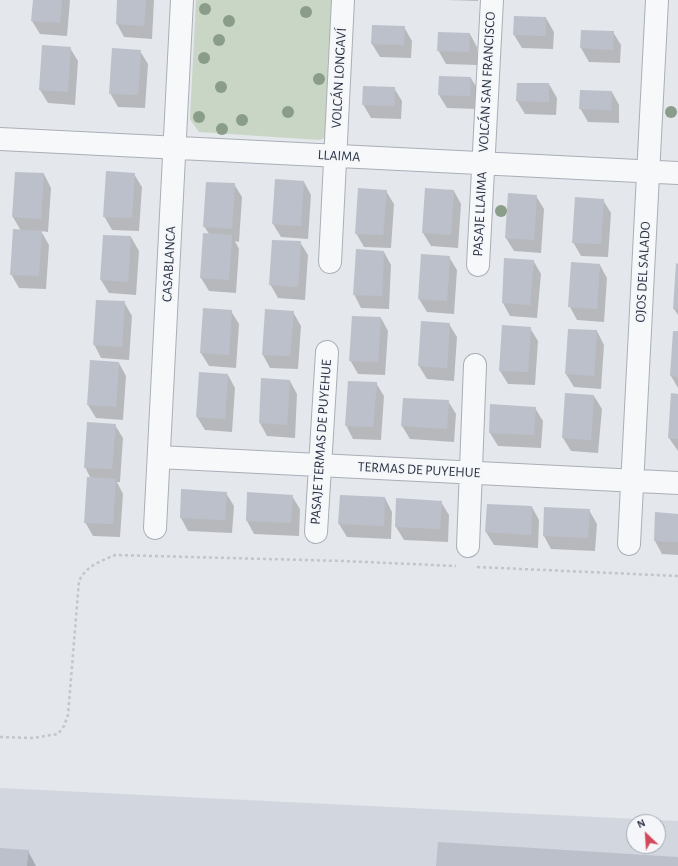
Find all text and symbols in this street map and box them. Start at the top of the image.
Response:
street label: VOLCÁN SAN FRANCISCO [475,11,499,153]
street label: VOLCÁN LONGAVÍ [328,27,350,129]
street label: LLAIMA [317,146,361,166]
street label: PASAJE LLAIMA [469,171,491,257]
street label: OJOS DEL SALADO [632,221,654,323]
street label: CASABLANCA [159,226,179,302]
street label: PASAJE TERMAS DE PUYEHUE [307,359,335,525]
street label: TERMAS DE PUYEHUE [357,458,481,482]
north arrow [626,814,666,854]
text: N [635,817,647,830]

